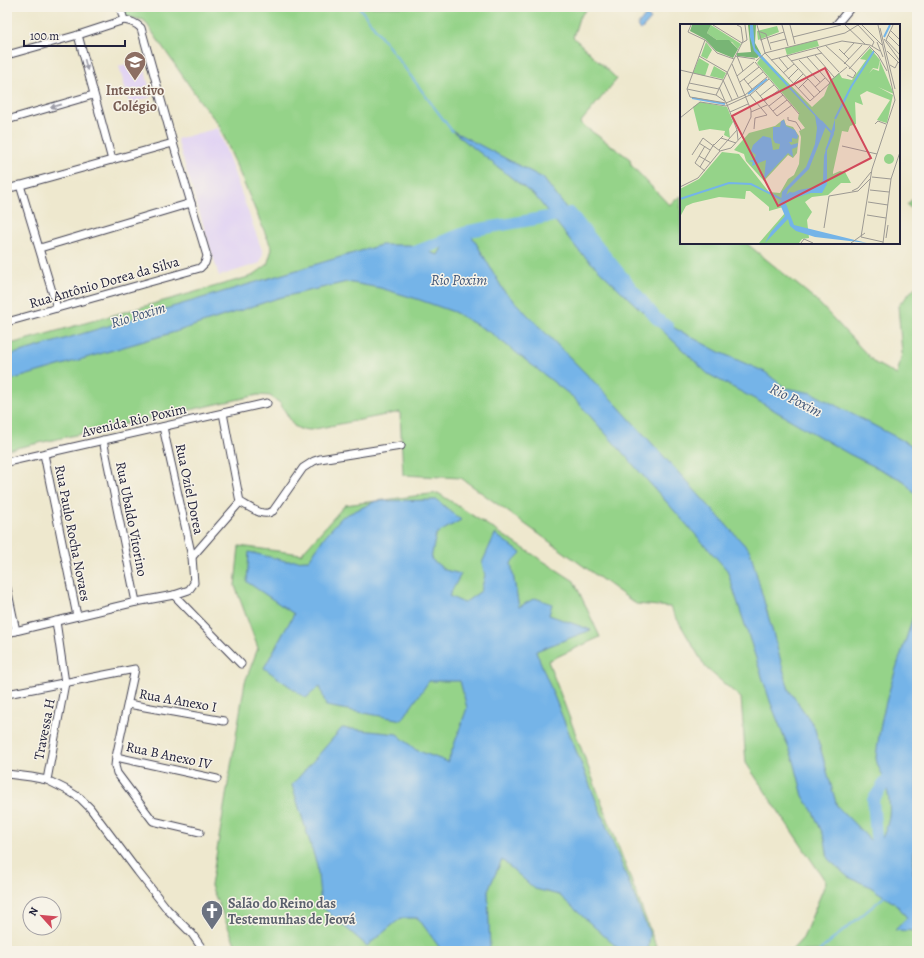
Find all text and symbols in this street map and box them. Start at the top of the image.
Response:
scale bar [24,22,125,48]
inset map [680,24,900,244]
text: 100 m [30,28,59,44]
school or university icon: Interativo Colégio [122,49,148,82]
one-way arrow [83,59,89,71]
place label: Interativo Colégio [106,81,164,116]
one-way arrow [50,103,62,109]
street label: Rua Antônio Dorea da Silva [27,252,182,313]
water label: Rio Poxim [431,270,487,290]
water label: Rio Poxim [108,297,168,333]
water label: Rio Poxim [766,378,826,422]
street label: Avenida Rio Poxim [79,399,189,442]
street label: Rua Oziel Dorea [171,442,209,537]
street label: Rua Ubaldo Vitorino [111,460,152,578]
street label: Rua Paulo Rocha Novaes [50,463,95,603]
street label: Rua A Anexo I [138,684,218,717]
street label: Travessa H [29,697,60,761]
street label: Rua B Anexo IV [124,737,214,774]
place label: Salão do Reino das Testemunhas de Jeová [228,894,356,929]
north arrow [22,896,62,936]
church icon: Salão do Reino das Testemunhas de Jeová [199,898,225,931]
text: N [25,905,42,919]

